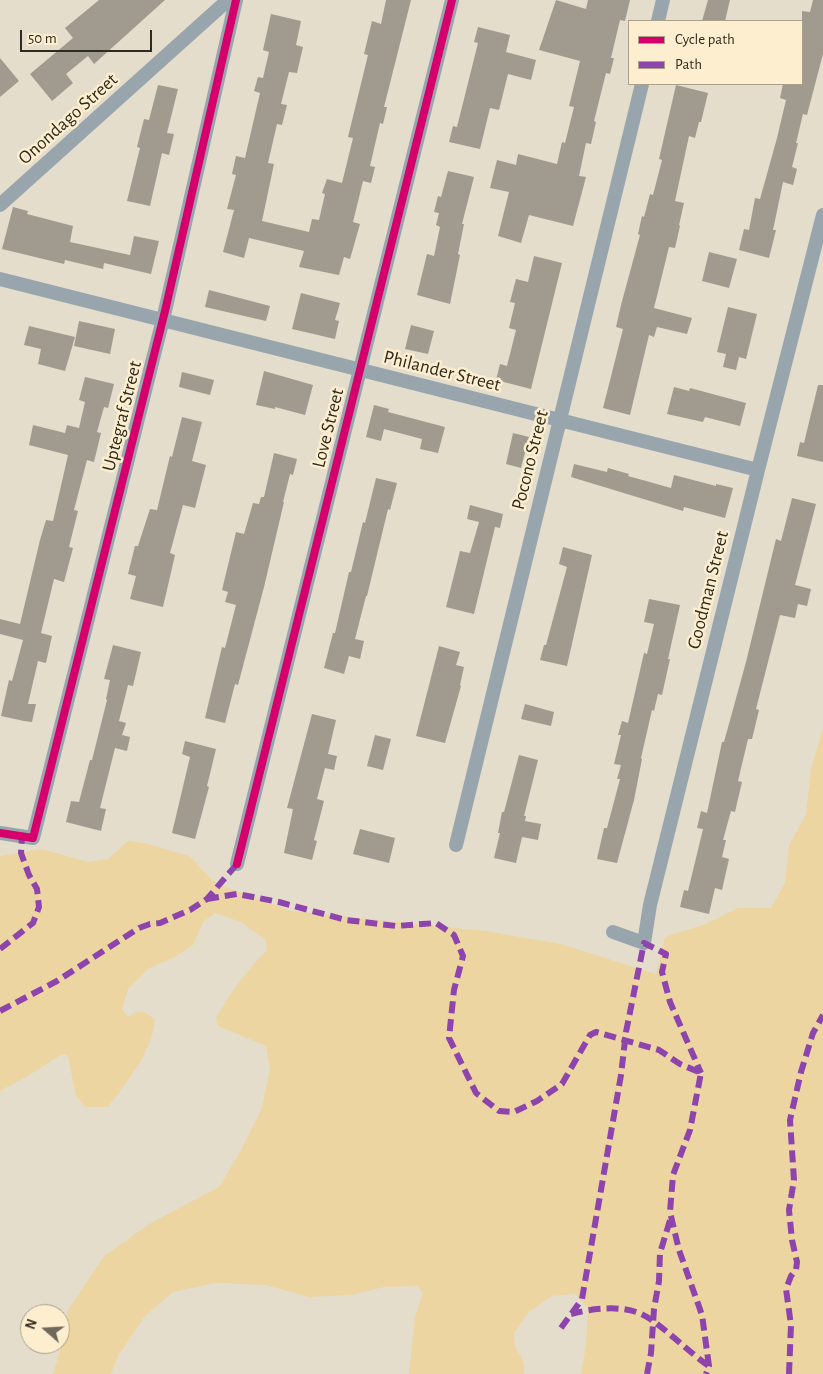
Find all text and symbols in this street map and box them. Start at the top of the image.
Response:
scale bar [22,20,155,52]
legend [628,20,803,85]
text: 50 m [28,31,57,46]
text: Cycle path [675,32,735,47]
text: Path [675,57,702,72]
street label: Onondago Street [14,68,122,170]
street label: Philander Street [381,345,503,397]
street label: Uptegraf Street [97,358,147,474]
street label: Love Street [307,386,349,470]
street label: Pocono Street [507,408,553,512]
street label: Goodman Street [682,529,734,651]
north arrow [20,1304,70,1354]
text: N [24,1318,40,1331]

